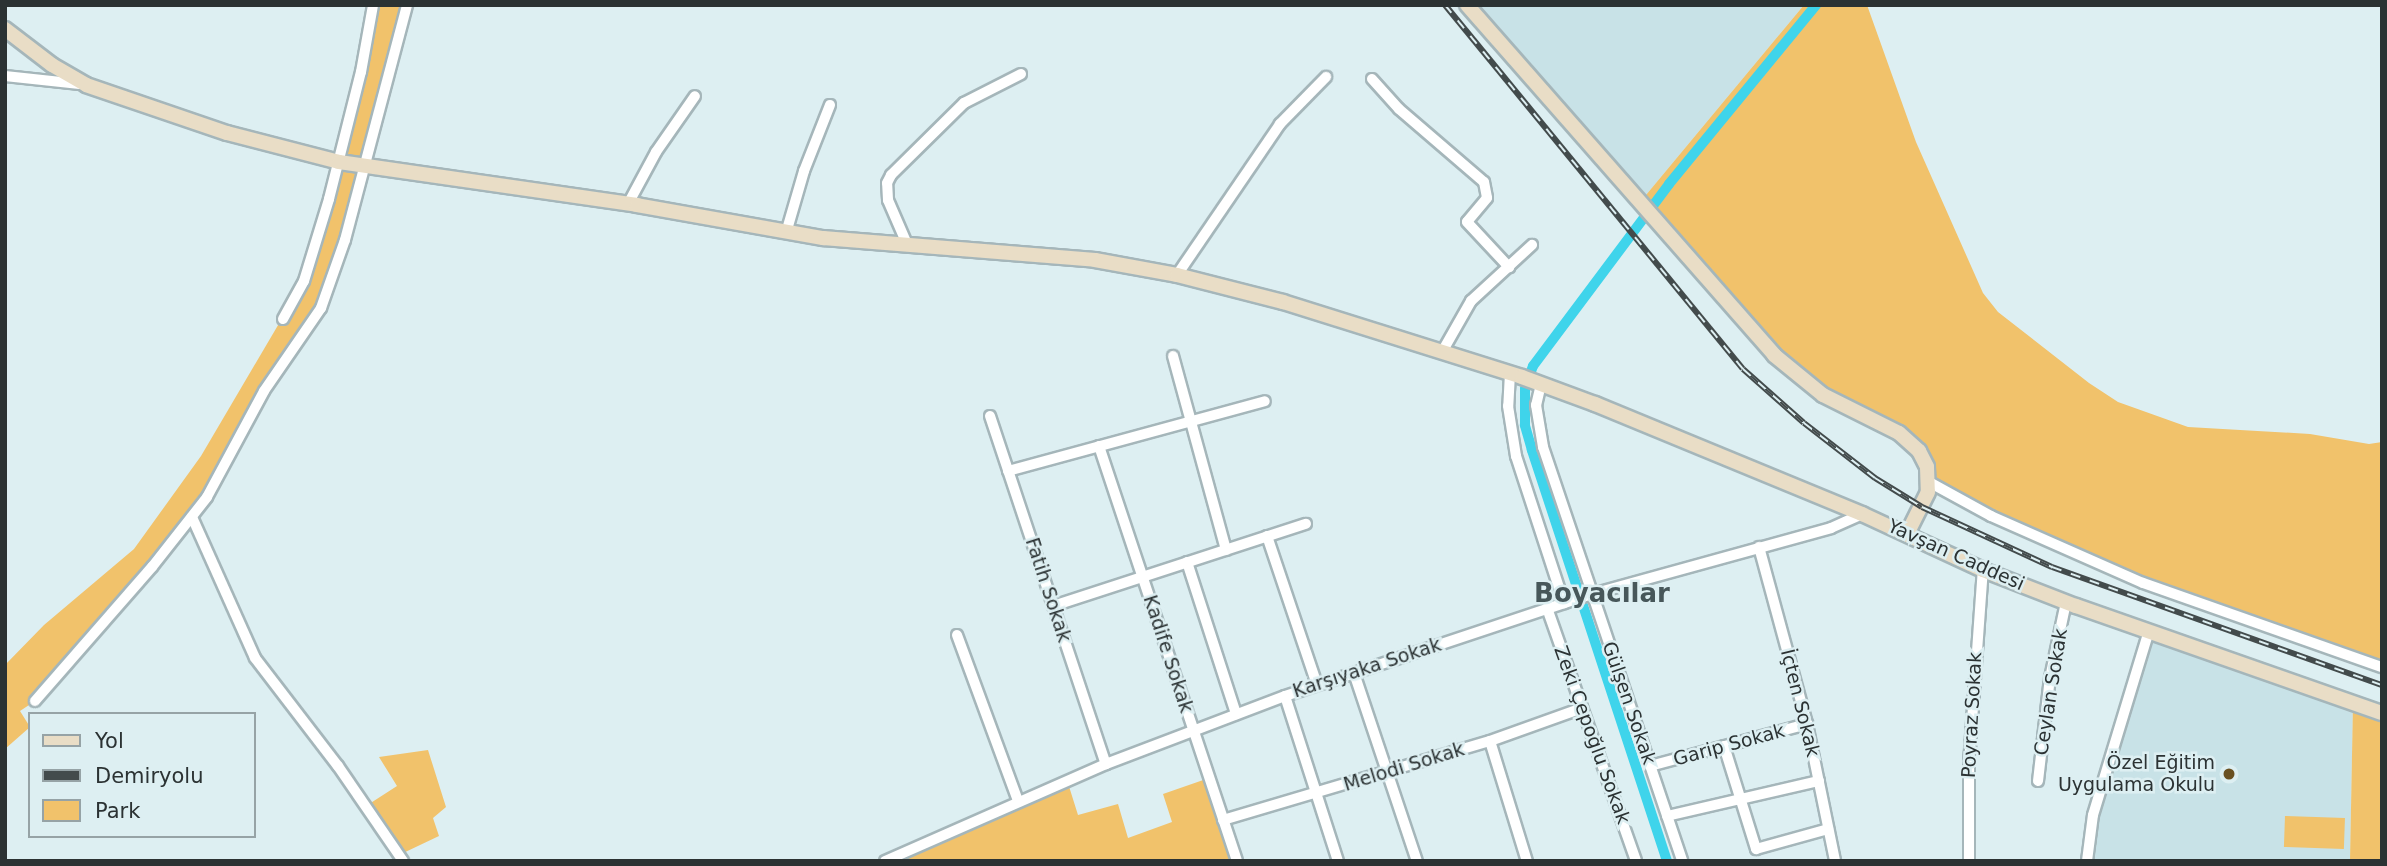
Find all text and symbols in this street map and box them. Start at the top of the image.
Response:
street label: Yavşan Caddesi [1884,515,2028,595]
street label: Fatih Sokak [1020,535,1076,645]
district label: Boyacılar [1534,578,1670,610]
street label: Kadife Sokak [1138,592,1198,716]
street label: Ceylan Sokak [2030,627,2072,757]
street label: Karşıyaka Sokak [1290,633,1444,703]
street label: Gülşen Sokak [1597,638,1661,768]
street label: Zeki Çepoğlu Sokak [1549,643,1635,827]
street label: İçten Sokak [1776,647,1824,759]
street label: Poyraz Sokak [1957,651,1987,779]
legend [28,712,256,838]
street label: Garip Sokak [1671,719,1787,771]
text: Yol [95,729,124,753]
street label: Melodi Sokak [1341,738,1467,796]
place label: Özel Eğitim Uygulama Okulu [2058,752,2215,796]
text: Demiryolu [95,764,203,788]
marker: Özel Eğitim Uygulama Okulu [2221,766,2237,782]
text: Park [95,799,140,823]

